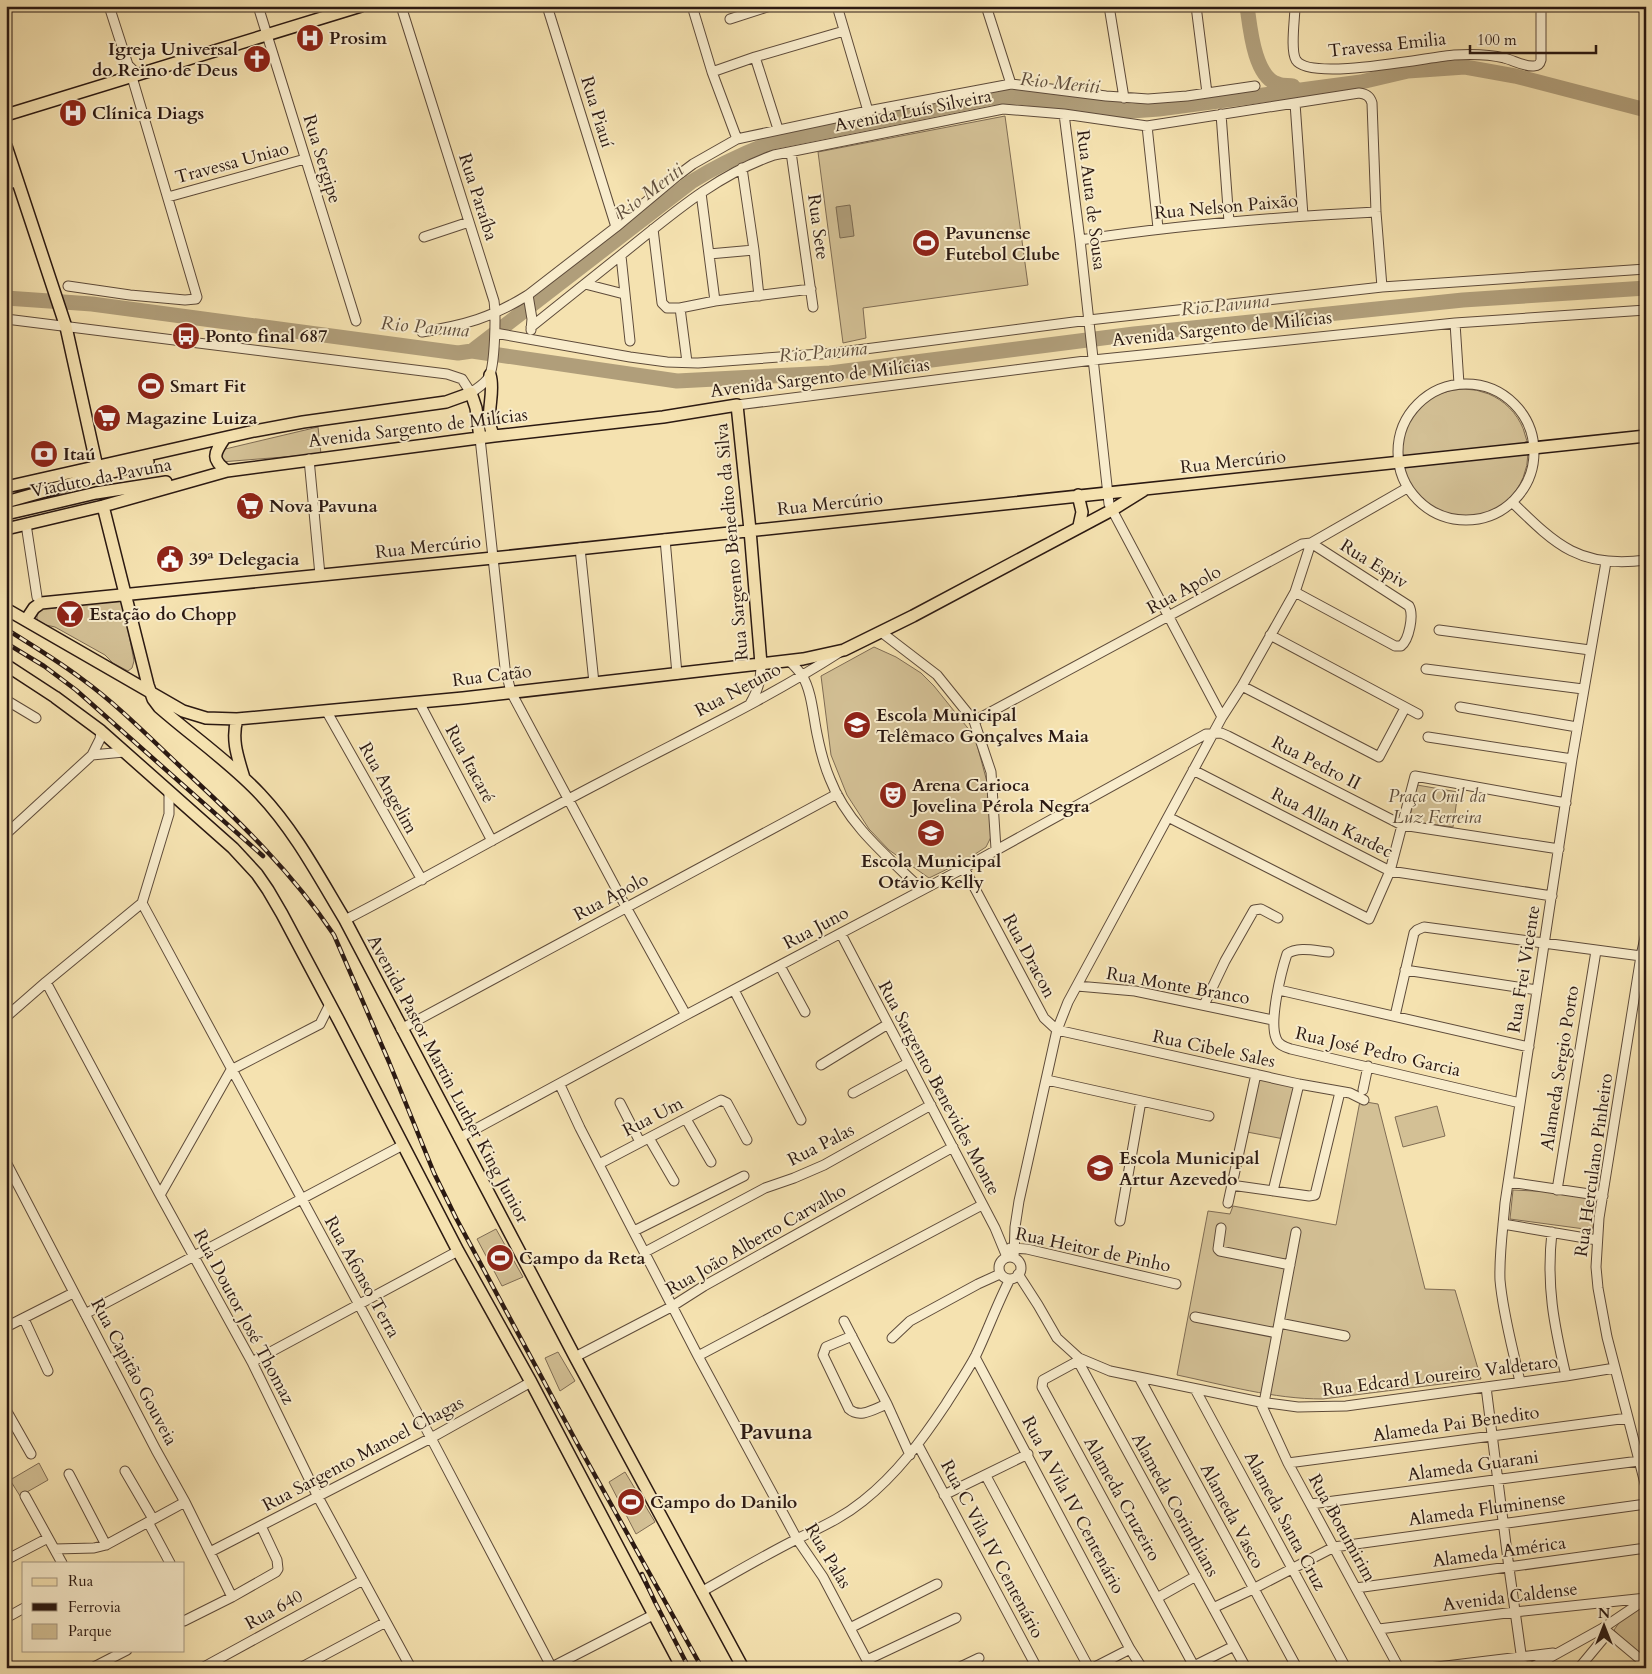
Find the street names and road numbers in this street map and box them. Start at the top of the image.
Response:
street label: Travessa Emilia [1327,26,1447,64]
street label: Rua Piauí [574,73,620,151]
street label: Avenida Luís Silveira [832,83,994,138]
street label: Rua Sergipe [297,112,347,206]
street label: Rua Auta de Sousa [1070,129,1112,272]
street label: Travessa Uniao [172,136,292,190]
street label: Rua Paraíba [452,150,504,244]
street label: Rua Nelson Paixão [1153,188,1299,226]
street label: Rua Sete [801,193,835,261]
street label: Avenida Sargento de Milícias [1111,305,1333,353]
street label: Avenida Sargento de Milícias [709,352,931,404]
street label: Avenida Sargento de Milícias [307,402,529,454]
street label: Rua Sargento Benedito da Silva [709,422,755,662]
street label: Rua Mercúrio [1179,444,1287,480]
street label: Viaduto da Pavuna [28,452,174,504]
street label: Rua Mercúrio [776,486,884,522]
street label: Rua Mercúrio [374,529,482,565]
street label: Rua Espiv [1335,533,1414,595]
street label: Rua Apolo [1142,559,1226,621]
street label: Rua Netuno [691,657,786,723]
street label: Rua Catão [451,659,533,693]
street label: Rua Itacaré [439,720,501,808]
street label: Rua Pedro II [1267,730,1365,796]
street label: Rua Angelim [353,738,424,839]
street label: Rua Allan Kardec [1267,782,1397,864]
street label: Rua Apolo [569,867,653,927]
street label: Rua Juno [779,900,853,956]
street label: Rua Frei Vicente [1502,904,1546,1034]
street label: Rua Dracon [996,909,1062,1003]
street label: Avenida Pastor Martin Luther King Junior [361,931,535,1228]
street label: Rua Monte Branco [1104,961,1252,1011]
street label: Rua Sargento Benevides Monte [872,976,1006,1200]
street label: Alameda Sergio Porto [1535,984,1585,1152]
street label: Rua José Pedro Garcia [1293,1021,1463,1083]
street label: Rua Cibele Sales [1150,1024,1278,1074]
street label: Rua Herculano Pinheiro [1569,1071,1619,1259]
street label: Rua Um [618,1091,688,1143]
street label: Rua Palas [783,1118,859,1172]
street label: Rua João Alberto Carvalho [661,1178,851,1302]
street label: Rua Afonso Terra [318,1211,406,1343]
street label: Rua Heitor de Pinho [1013,1221,1173,1279]
street label: Rua Doutor José Thomaz [187,1225,301,1409]
street label: Rua Capitão Gouveia [85,1294,183,1450]
street label: Rua Edcard Loureiro Valdetaro [1321,1349,1559,1403]
street label: Rua Sargento Manoel Chagas [258,1390,468,1518]
street label: Alameda Pai Benedito [1371,1400,1541,1448]
street label: Rua A Vila IV Centenário [1016,1412,1131,1598]
street label: Alameda Corinthians [1125,1429,1225,1581]
street label: Alameda Cruzeiro [1077,1432,1167,1566]
street label: Alameda Guarani [1406,1444,1540,1488]
street label: Alameda Santa Cruz [1238,1447,1332,1595]
street label: Rua C Vila IV Centenário [934,1455,1050,1643]
street label: Alameda Vasco [1194,1459,1270,1573]
street label: Rua Botumirim [1302,1470,1382,1587]
street label: Alameda Fluminense [1407,1486,1567,1532]
street label: Rua Palas [799,1519,857,1593]
street label: Alameda América [1431,1530,1568,1574]
street label: Avenida Caldense [1441,1576,1579,1618]
street label: Rua 640 [241,1584,307,1636]

